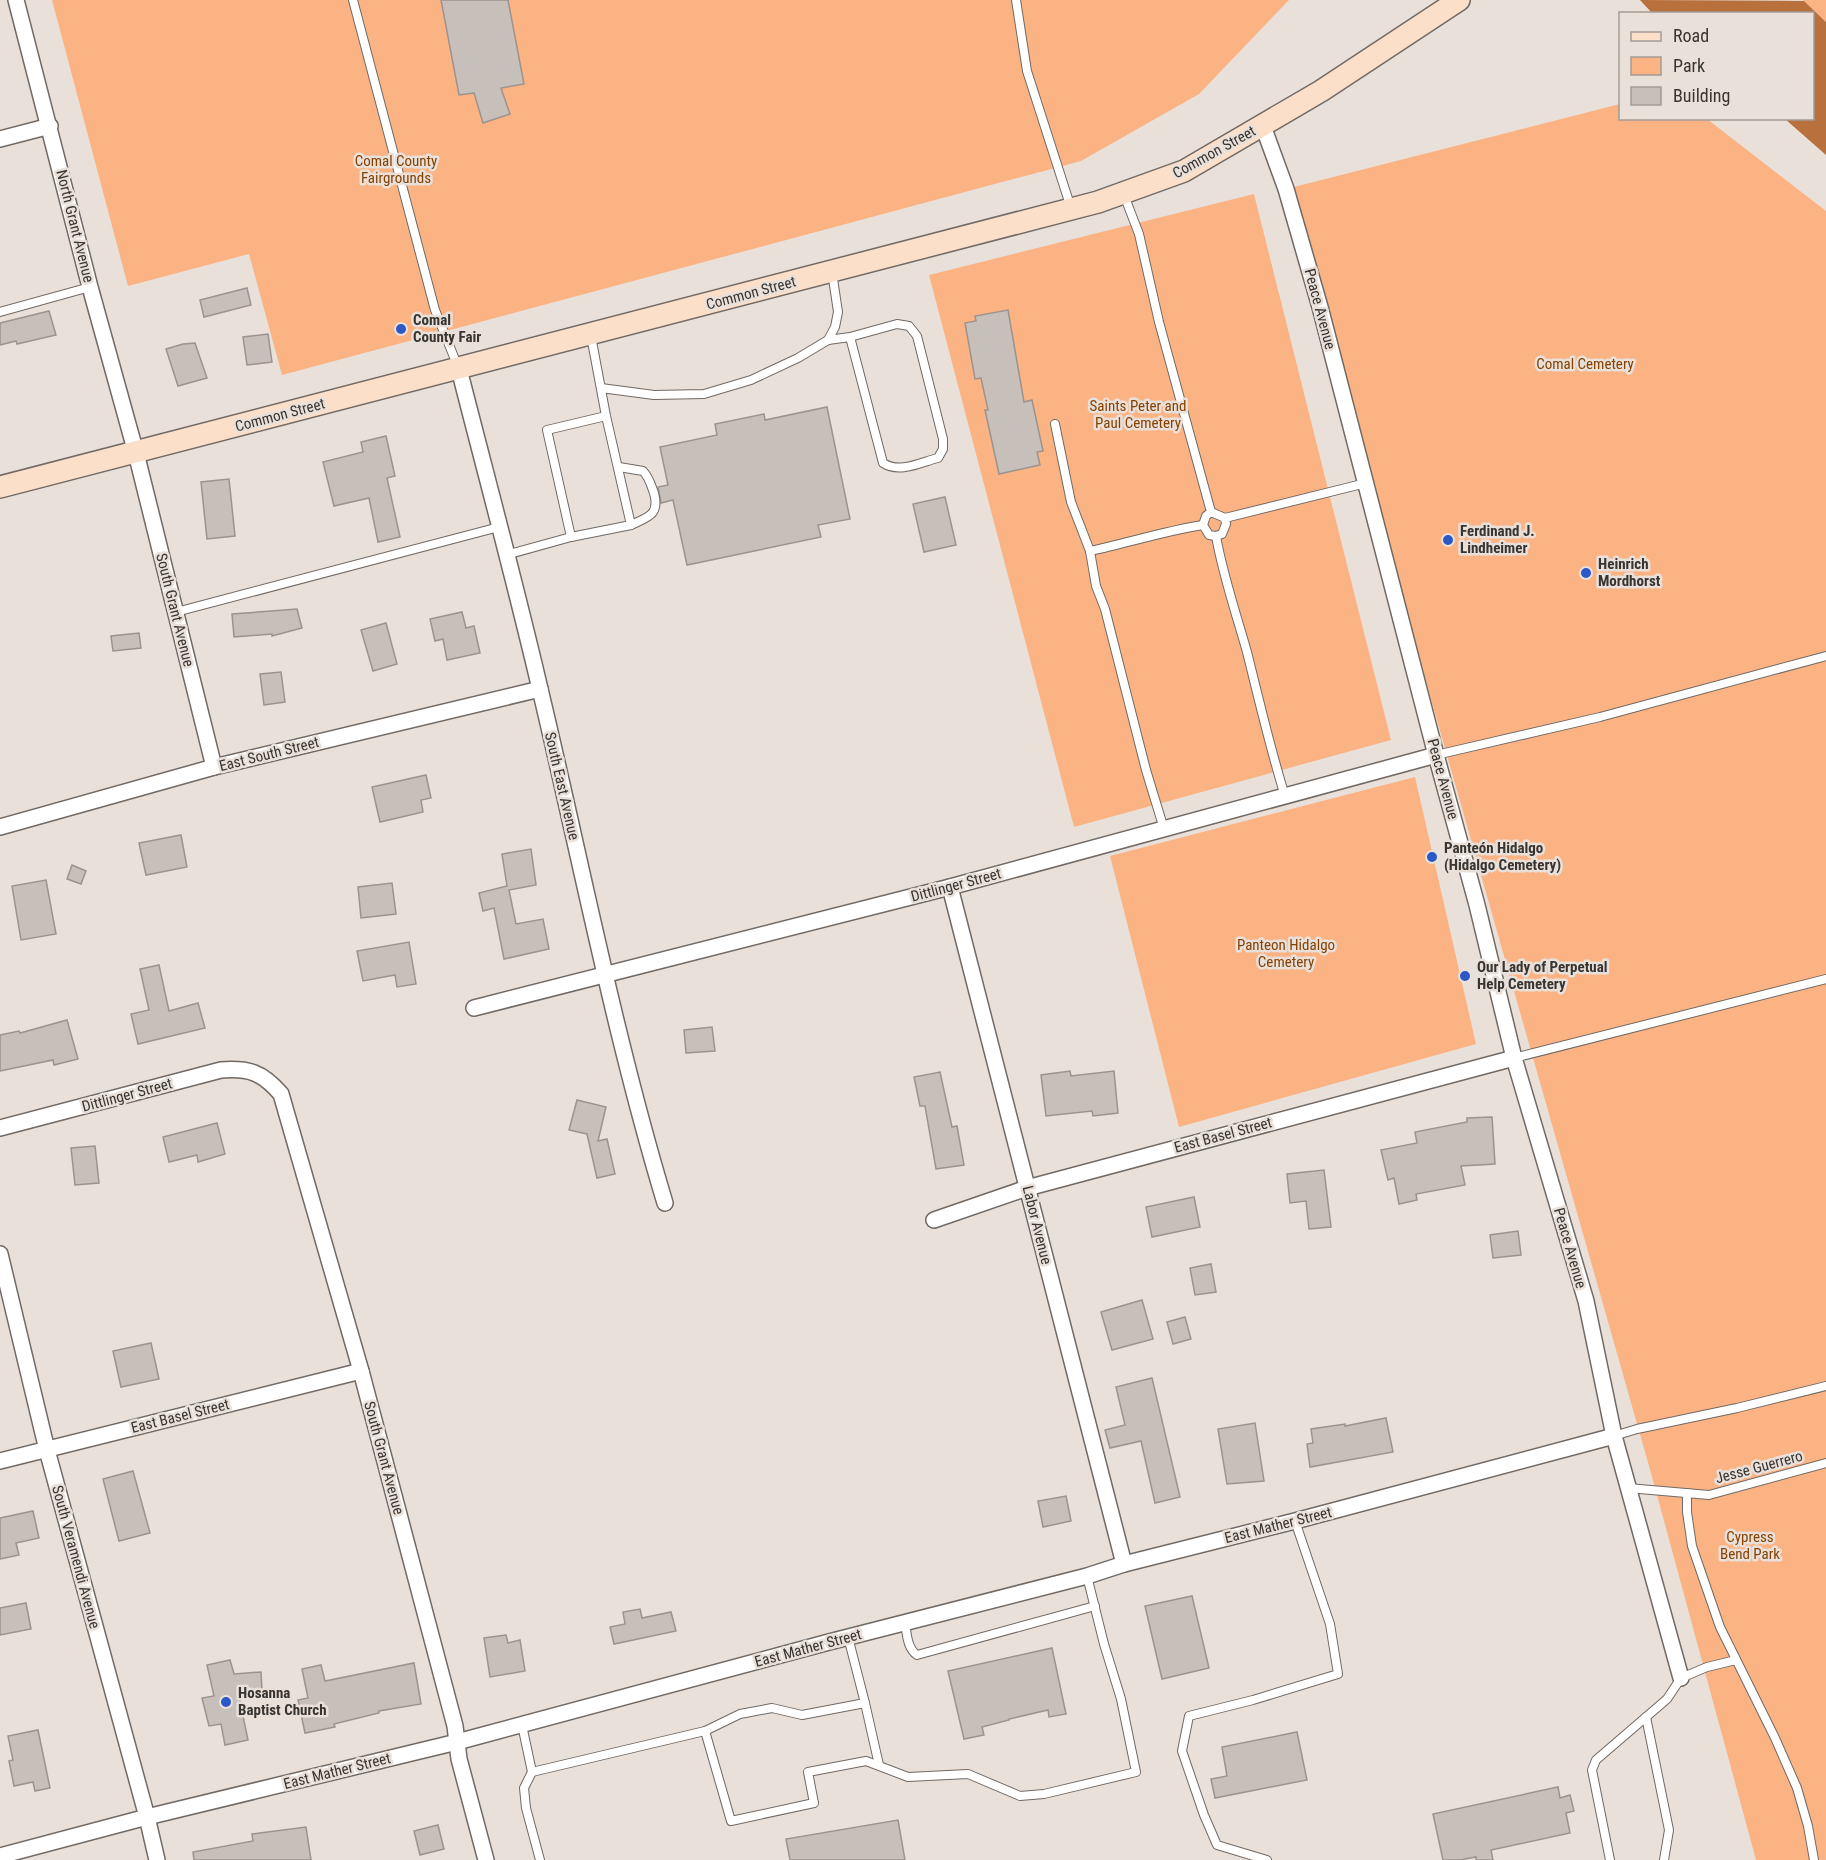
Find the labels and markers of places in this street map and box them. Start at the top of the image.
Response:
place label: Comal County Fair [413,311,481,346]
marker: Comal County Fair [394,322,408,336]
place label: Ferdinand J. Lindheimer [1460,522,1535,557]
marker: Ferdinand J. Lindheimer [1441,533,1455,547]
place label: Heinrich Mordhorst [1598,555,1661,590]
marker: Heinrich Mordhorst [1579,566,1593,580]
place label: Panteón Hidalgo (Hidalgo Cemetery) [1444,839,1561,874]
marker: Panteón Hidalgo (Hidalgo Cemetery) [1425,850,1439,864]
place label: Our Lady of Perpetual Help Cemetery [1477,958,1608,993]
marker: Our Lady of Perpetual Help Cemetery [1458,969,1472,983]
place label: Hosanna Baptist Church [238,1684,327,1719]
marker: Hosanna Baptist Church [219,1695,233,1709]

